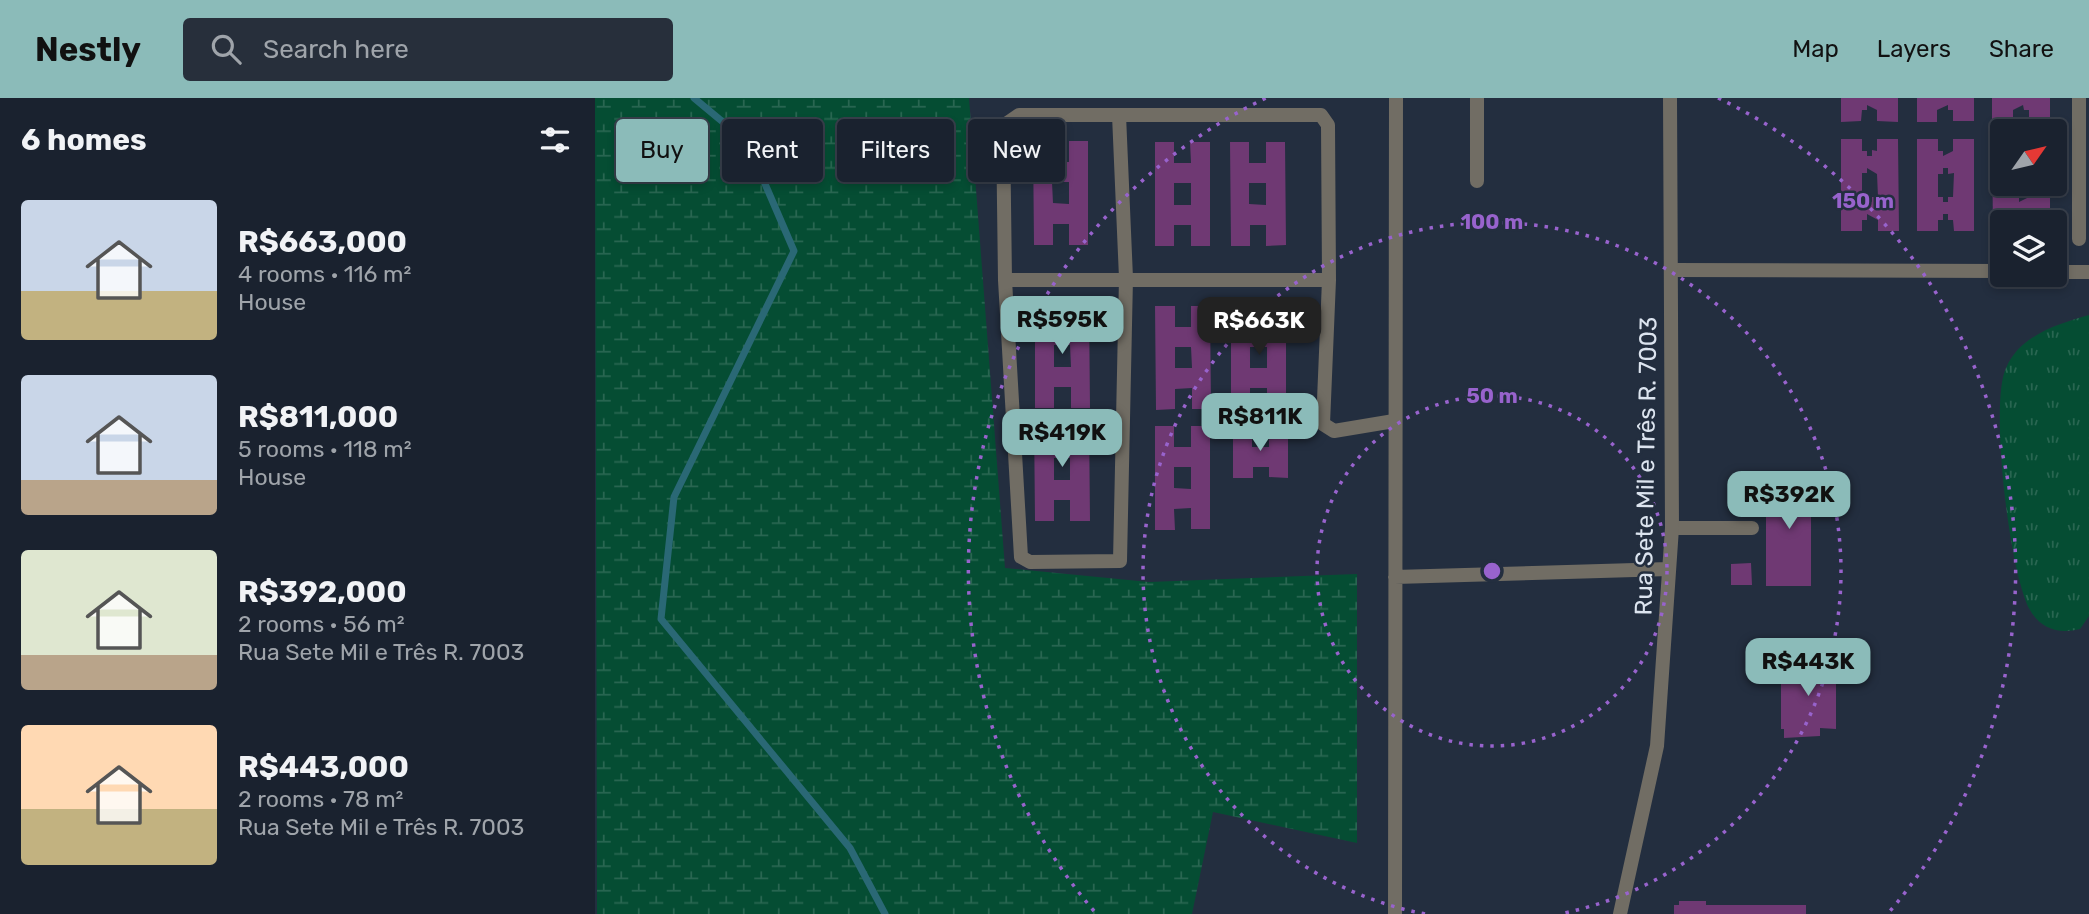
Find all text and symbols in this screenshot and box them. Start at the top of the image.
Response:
search box [183,18,673,81]
text: Nestly [35,30,141,69]
icon: search [207,30,245,68]
text: Search here [263,34,409,65]
text: Map [1792,35,1839,63]
text: Layers [1877,35,1951,63]
text: Share [1989,35,2054,63]
chip: Buy [616,119,708,182]
chip: Rent [722,119,823,182]
chip: Filters [837,119,954,182]
chip: New [968,119,1065,182]
north arrow [1990,119,2067,196]
map controls [1990,119,2067,287]
icon: filters [536,121,574,159]
text: 6 homes [21,122,147,158]
text: 150 m [1832,188,1894,213]
text: 100 m [1461,209,1523,234]
button: layers [1990,210,2067,287]
text: R$663,000 [238,224,407,260]
icon: home [77,228,161,312]
text: 4 rooms · 116 m² [238,260,411,288]
text: House [238,288,306,316]
pin: R$595K [1005,296,1119,356]
pin: R$663K [1202,298,1316,357]
text: R$595K [1017,305,1107,333]
text: R$663K [1213,306,1305,334]
street label: Rua Sete Mil e Três R. 7003 [1629,316,1663,616]
text: 50 m [1466,383,1518,408]
pin: R$811K [1203,394,1317,453]
text: R$811,000 [238,399,398,435]
text: R$811K [1218,402,1302,430]
icon: home [77,403,161,487]
pin: R$419K [1005,410,1119,469]
text: R$419K [1018,418,1106,446]
text: 5 rooms · 118 m² [238,435,412,463]
text: House [238,463,306,491]
pin: R$392K [1732,472,1846,531]
text: R$392K [1743,480,1835,508]
centre of rings [1480,559,1504,583]
text: R$392,000 [238,574,407,610]
icon: home [77,578,161,662]
text: 2 rooms · 56 m² [238,610,405,638]
text: Rua Sete Mil e Três R. 7003 [238,638,524,666]
pin: R$443K [1751,638,1865,698]
text: R$443K [1761,647,1855,675]
text: R$443,000 [238,749,409,785]
icon: home [77,753,161,837]
text: 2 rooms · 78 m² [238,785,403,813]
text: Rua Sete Mil e Três R. 7003 [238,813,524,841]

